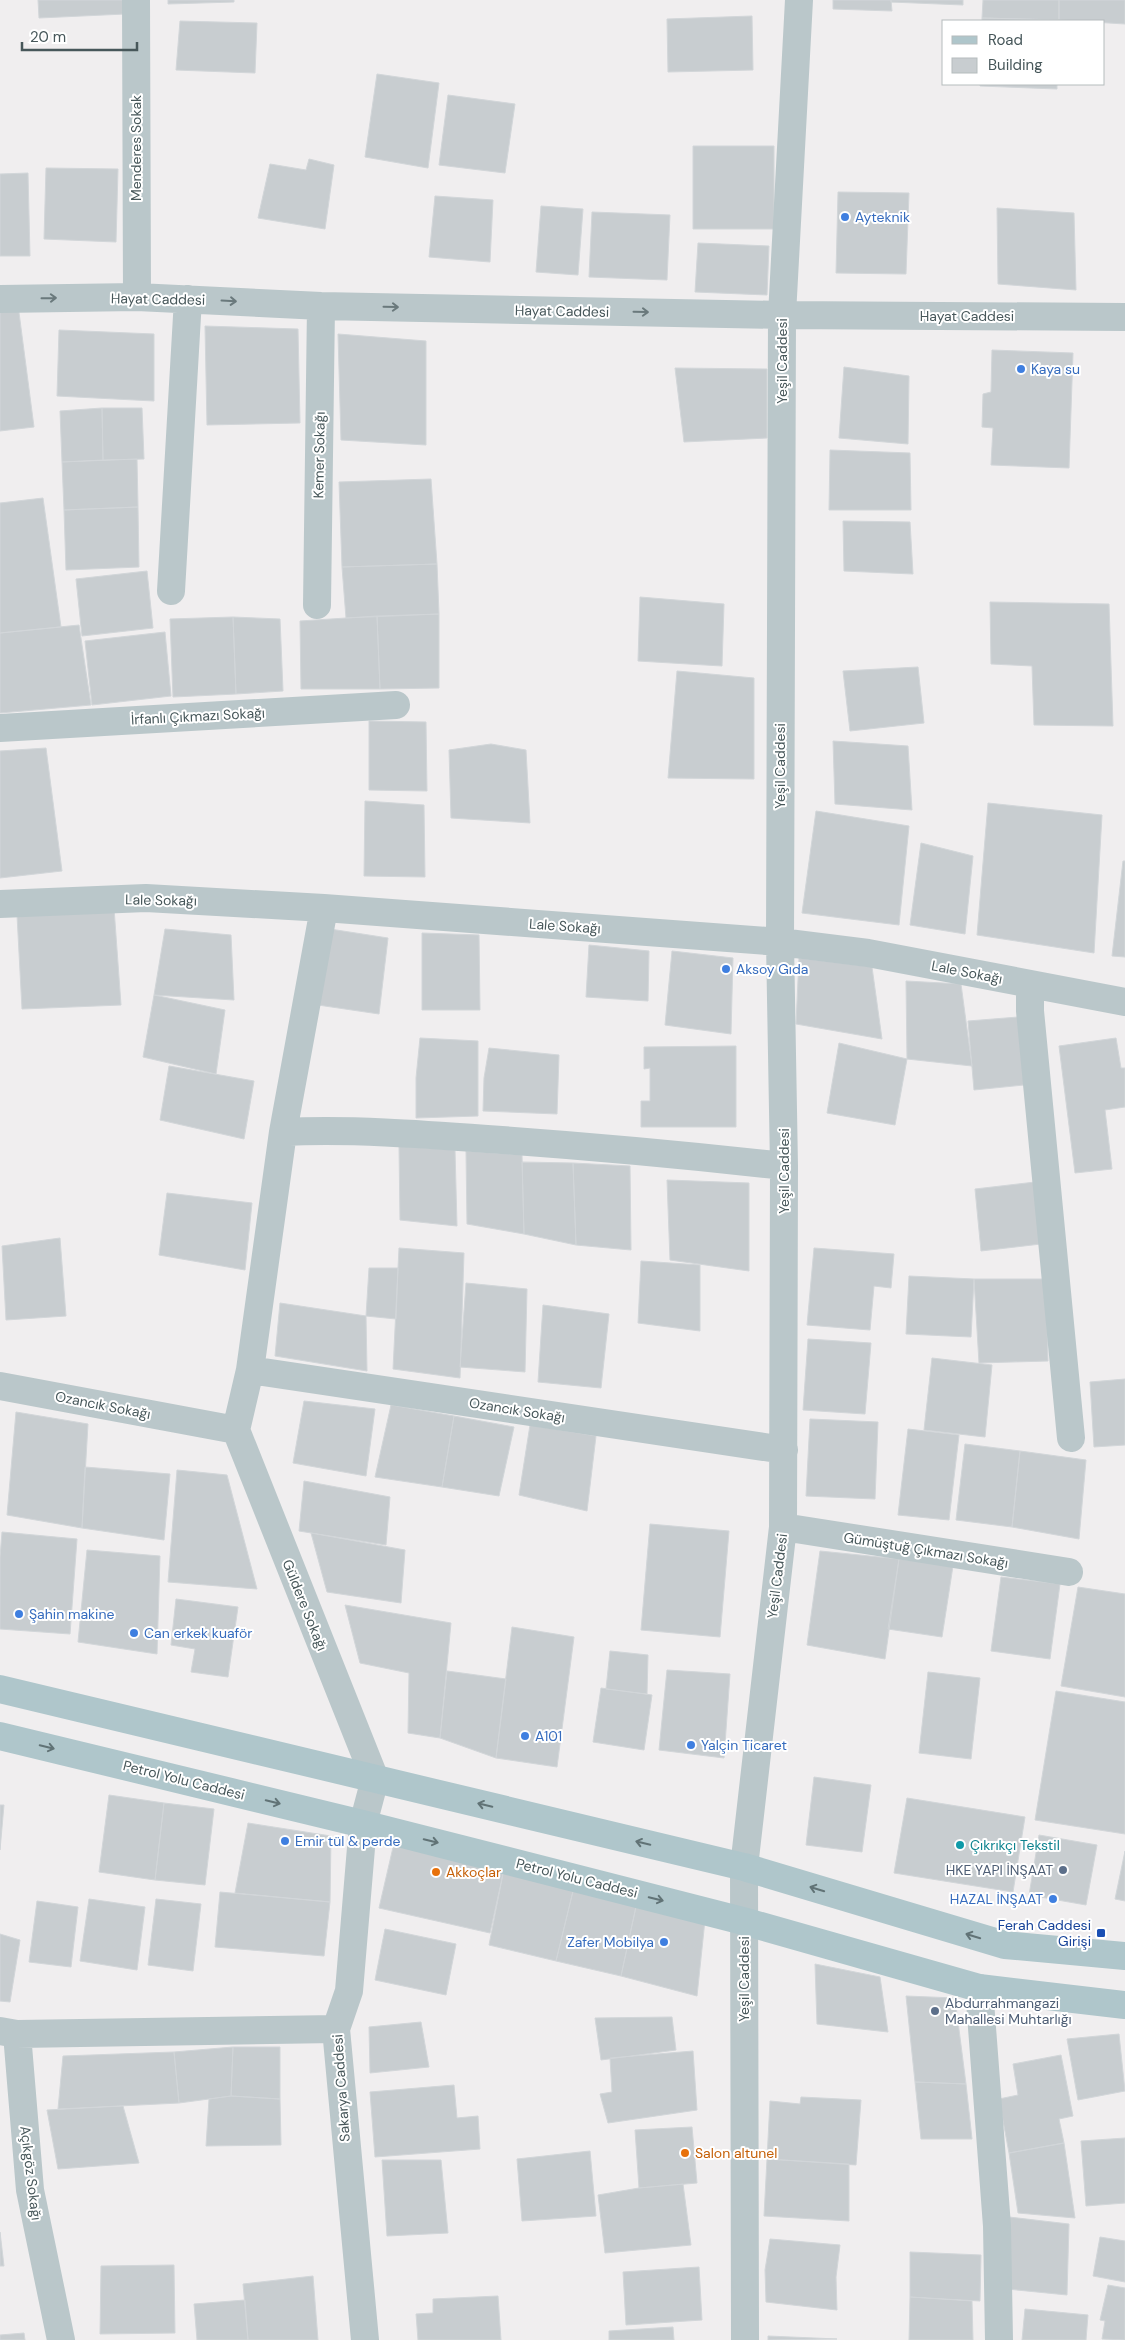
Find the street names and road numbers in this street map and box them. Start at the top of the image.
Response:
street label: Menderes Sokak [127,95,145,201]
street label: Hayat Caddesi [111,289,205,309]
street label: Hayat Caddesi [515,301,609,321]
street label: Hayat Caddesi [920,307,1014,325]
street label: Yeşil Caddesi [773,318,791,404]
street label: Kemer Sokağı [309,411,329,499]
street label: İrfanlı Çıkmazı Sokağı [131,704,265,728]
street label: Yeşil Caddesi [771,723,789,809]
street label: Lale Sokağı [125,890,197,910]
street label: Lale Sokağı [529,915,601,937]
street label: Lale Sokağı [930,956,1004,988]
street label: Yeşil Caddesi [775,1128,793,1214]
street label: Ozancık Sokağı [54,1387,152,1423]
street label: Ozancık Sokağı [468,1394,566,1426]
street label: Gümüştuğ Çıkmazı Sokağı [842,1528,1010,1572]
street label: Yeşil Caddesi [763,1532,791,1620]
street label: Güldere Sokağı [278,1557,332,1653]
street label: Petrol Yolu Caddesi [121,1756,247,1804]
street label: Petrol Yolu Caddesi [514,1854,640,1902]
street label: Yeşil Caddesi [735,1936,753,2022]
street label: Sakarya Caddesi [328,2034,354,2142]
street label: Açıkgöz Sokağı [16,2125,46,2221]

